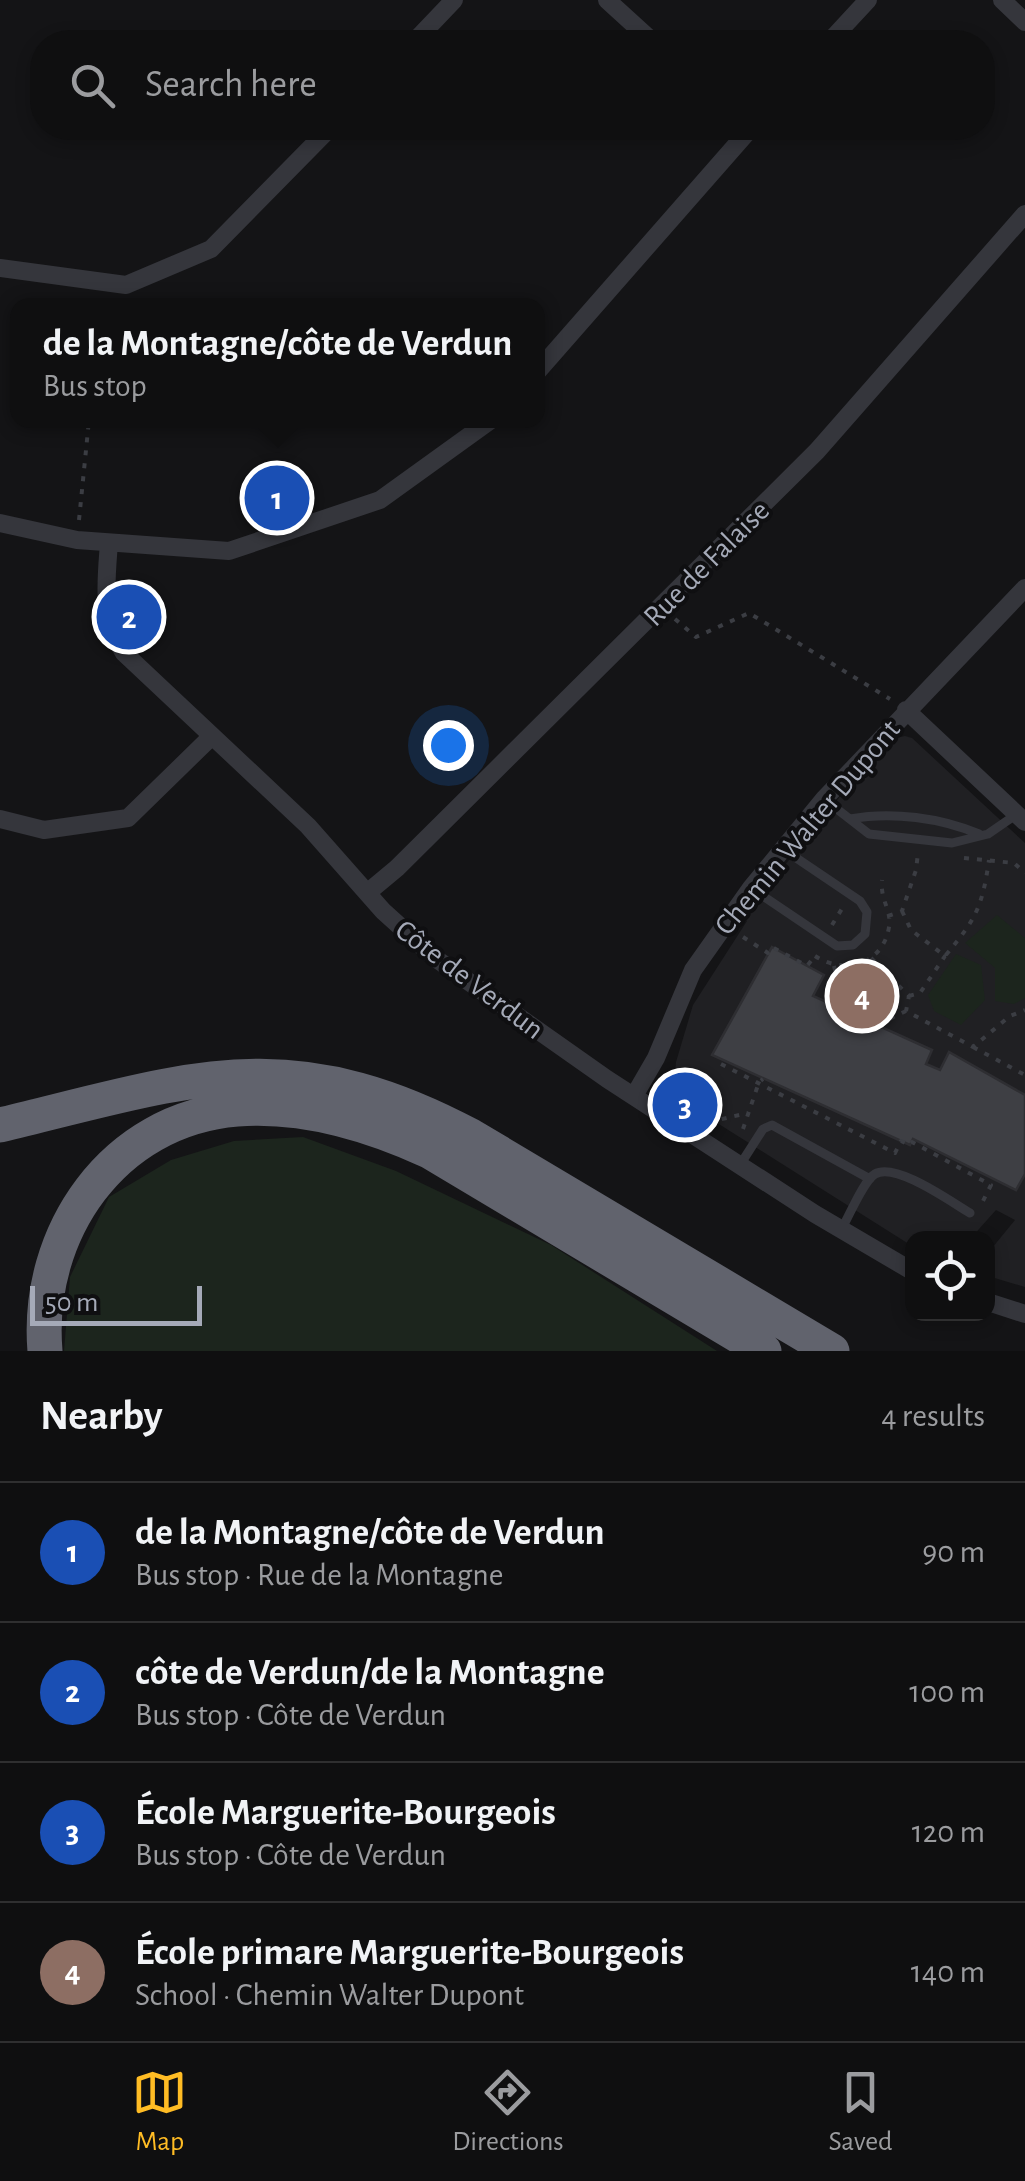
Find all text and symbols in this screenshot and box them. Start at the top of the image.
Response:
search box [30,30,995,140]
icon: search [65,58,120,113]
text: Search here [145,66,317,104]
popup [10,298,545,428]
text: de la Montagne/côte de Verdun [43,325,512,363]
text: Bus stop [43,370,147,402]
pin: 1 [244,460,310,536]
street label: Rue de Falaise [638,495,775,632]
pin: 2 [96,580,162,654]
street label: Chemin Walter Dupont [709,714,906,941]
your location [423,720,474,771]
street label: Côte de Verdun [390,915,549,1045]
pin: 4 [830,958,894,1034]
pin: 3 [652,1068,718,1142]
map controls [905,1231,995,1321]
button: locate [905,1231,995,1321]
scale bar [30,1281,202,1326]
text: 50 m [45,1289,99,1317]
text: Nearby [40,1395,163,1437]
text: 4 results [881,1400,985,1432]
text: de la Montagne/côte de Verdun [135,1514,605,1552]
text: 1 [67,1536,78,1568]
text: 90 m [922,1536,985,1568]
text: Bus stop · Rue de la Montagne [135,1559,503,1591]
text: côte de Verdun/de la Montagne [135,1654,605,1692]
text: 2 [65,1676,80,1708]
text: 100 m [909,1676,985,1708]
text: Bus stop · Côte de Verdun [135,1699,446,1731]
text: École Marguerite-Bourgeois [135,1794,556,1832]
text: 3 [66,1816,79,1848]
text: 120 m [912,1816,985,1848]
text: Bus stop · Côte de Verdun [135,1839,446,1871]
text: École primare Marguerite-Bourgeois [135,1934,684,1972]
text: 4 [64,1956,81,1988]
text: 140 m [911,1956,985,1988]
text: School · Chemin Walter Dupont [135,1979,524,2011]
tab: Map [132,2065,187,2159]
tab: Directions [452,2065,564,2159]
tab: Saved [829,2065,893,2159]

